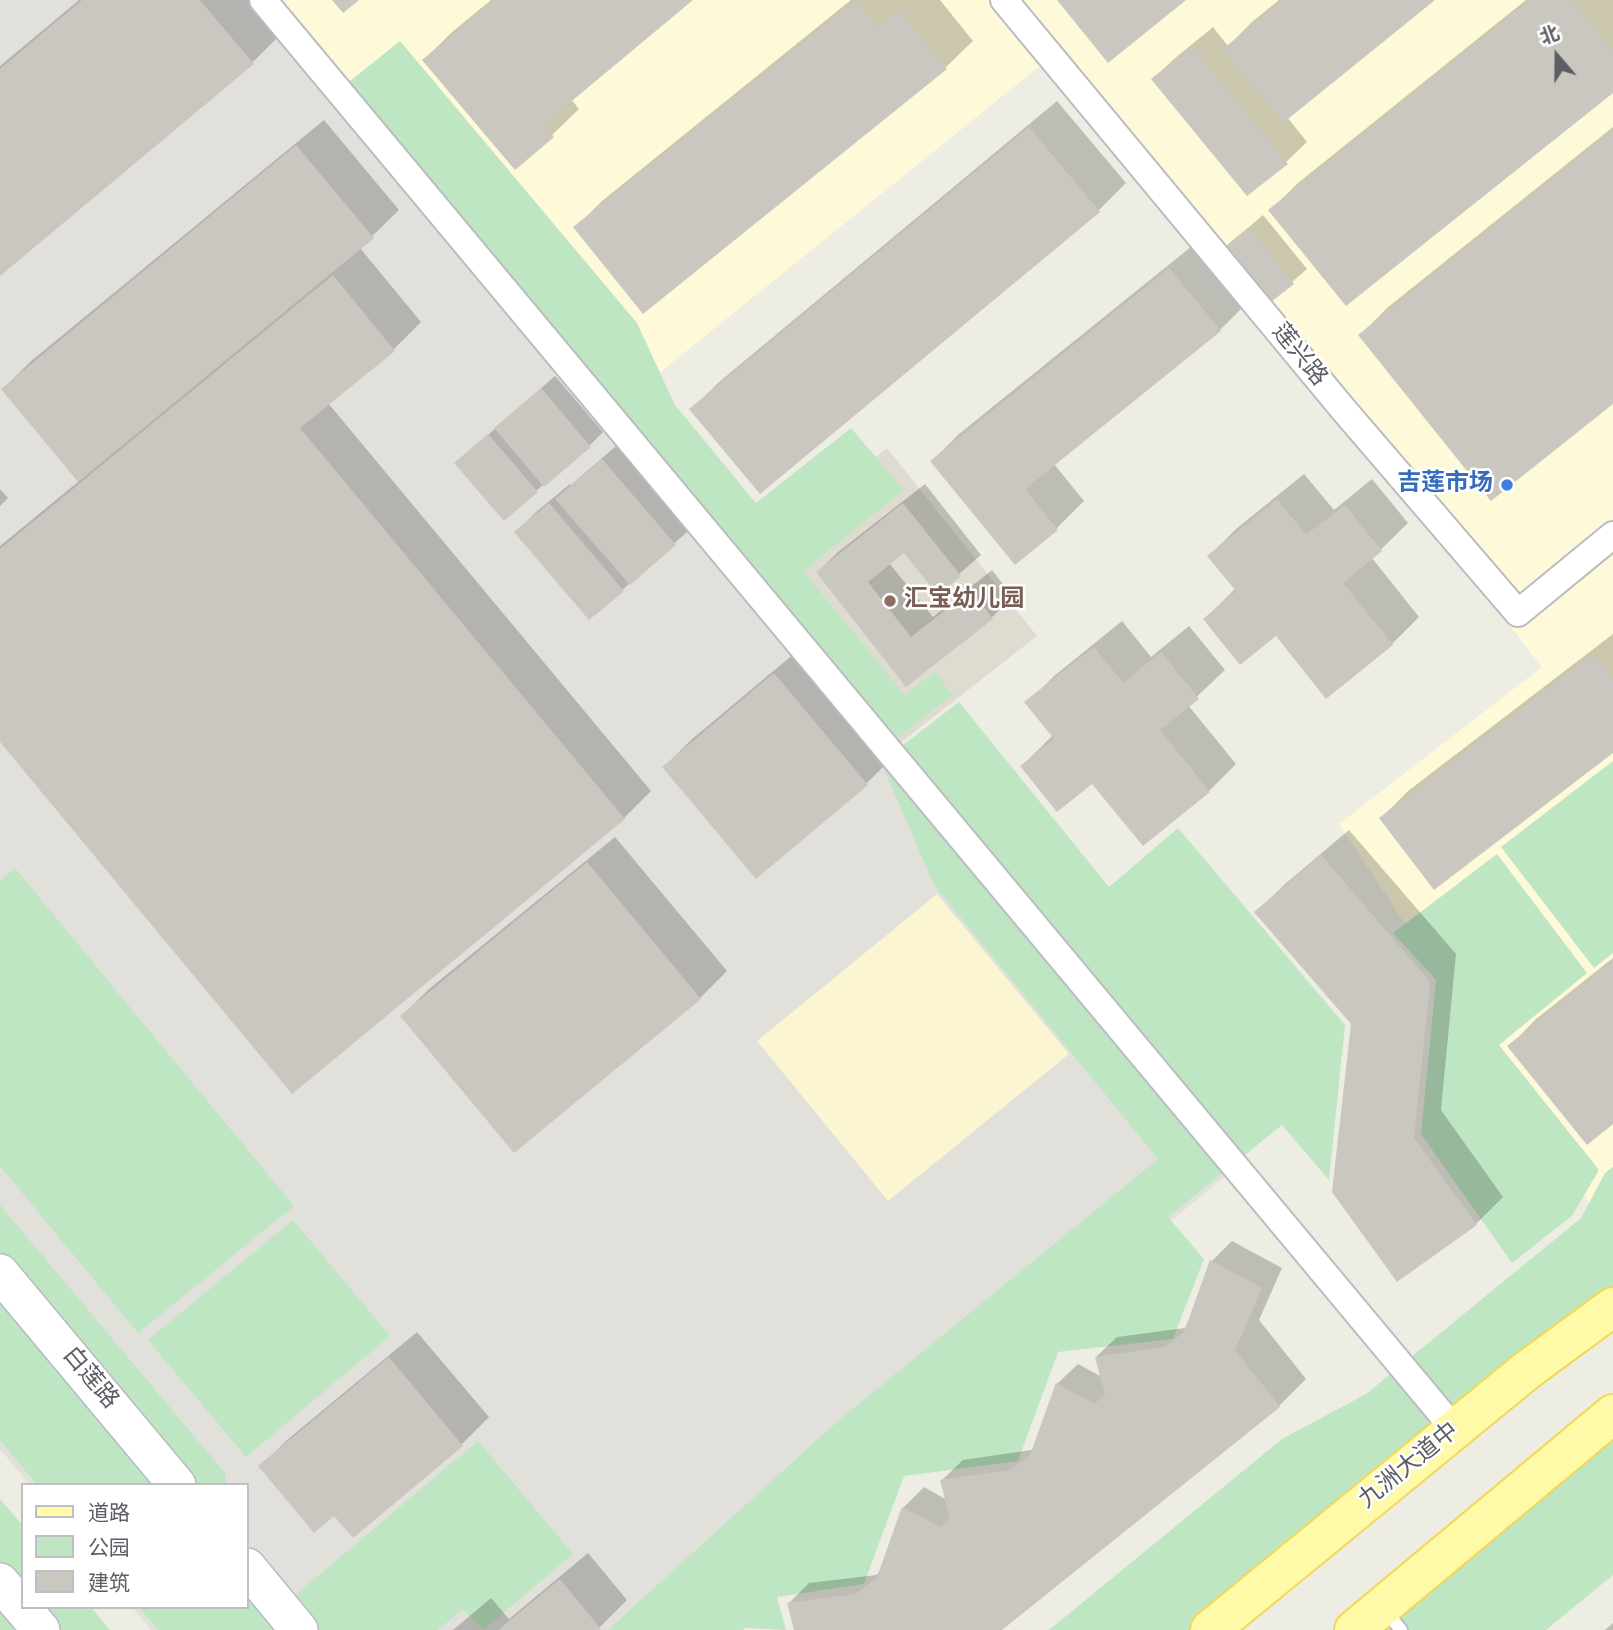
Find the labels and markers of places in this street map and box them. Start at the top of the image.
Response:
place label: 吉莲市场 [1397,471,1493,499]
marker: 吉莲市场 [1499,477,1515,493]
place label: 汇宝幼儿园 [904,587,1024,615]
marker: 汇宝幼儿园 [882,593,898,609]

